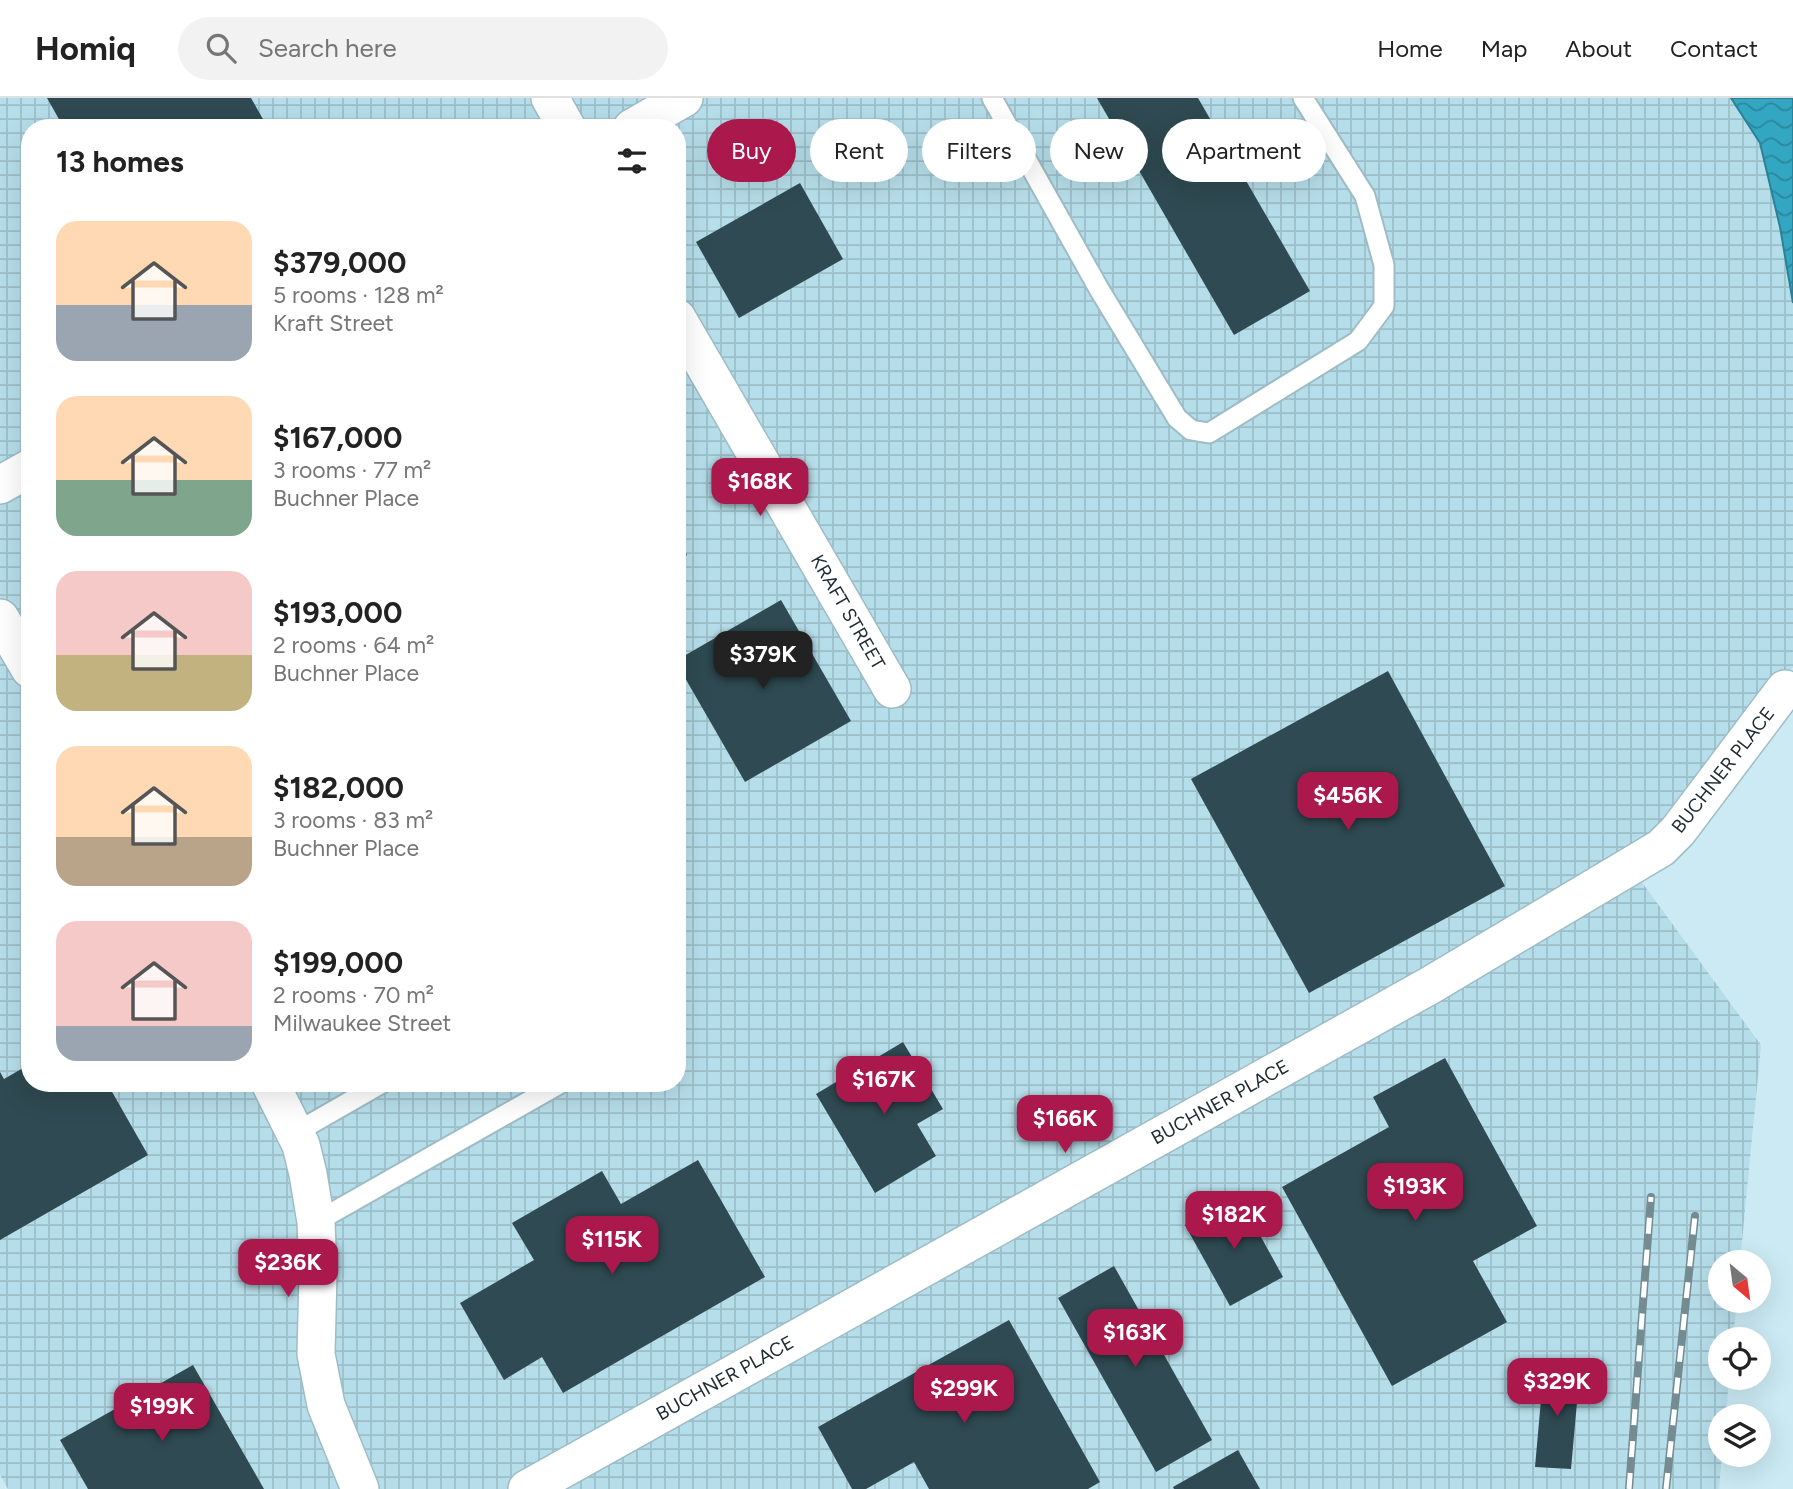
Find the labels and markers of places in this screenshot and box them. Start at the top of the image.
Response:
pin: $168K [711,458,809,518]
pin: $379K [714,632,812,691]
pin: $456K [1299,772,1397,832]
pin: $167K [835,1056,933,1116]
pin: $166K [1016,1096,1114,1155]
pin: $193K [1366,1164,1464,1223]
pin: $182K [1185,1192,1283,1251]
pin: $115K [563,1216,661,1276]
pin: $236K [239,1240,337,1299]
pin: $163K [1086,1310,1184,1369]
pin: $329K [1508,1358,1606,1418]
pin: $299K [915,1366,1013,1425]
pin: $199K [113,1384,211,1443]

